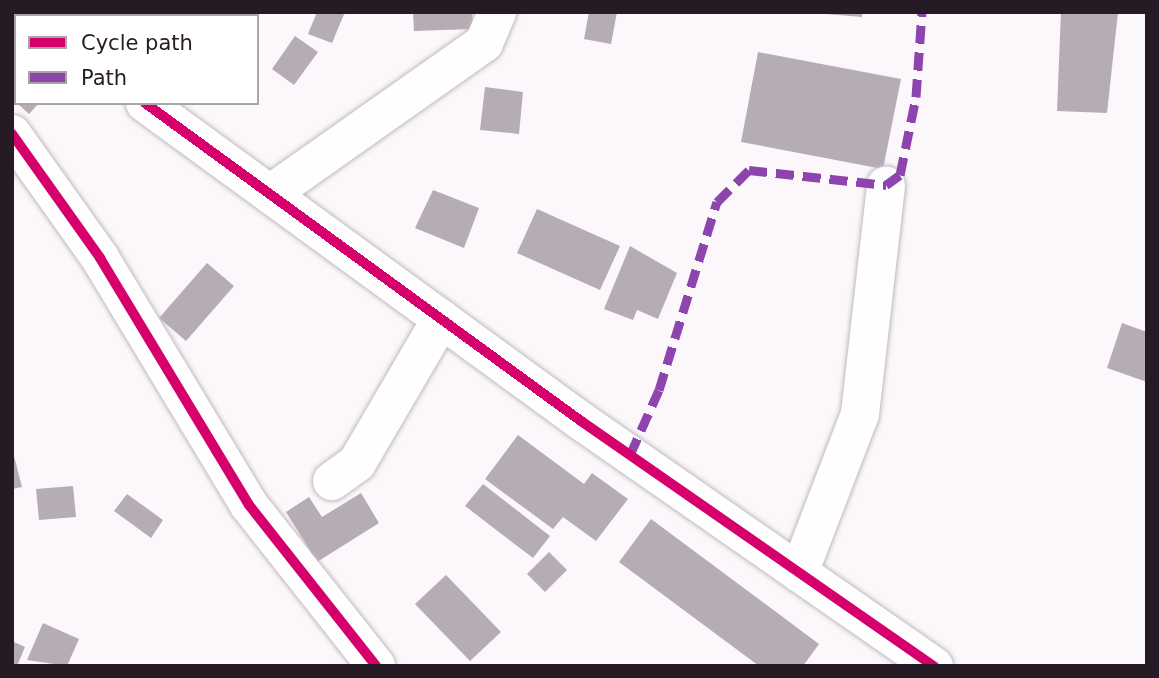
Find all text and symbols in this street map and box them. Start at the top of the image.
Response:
legend [14,14,259,105]
text: Cycle path [81,31,193,55]
text: Path [81,66,127,90]

